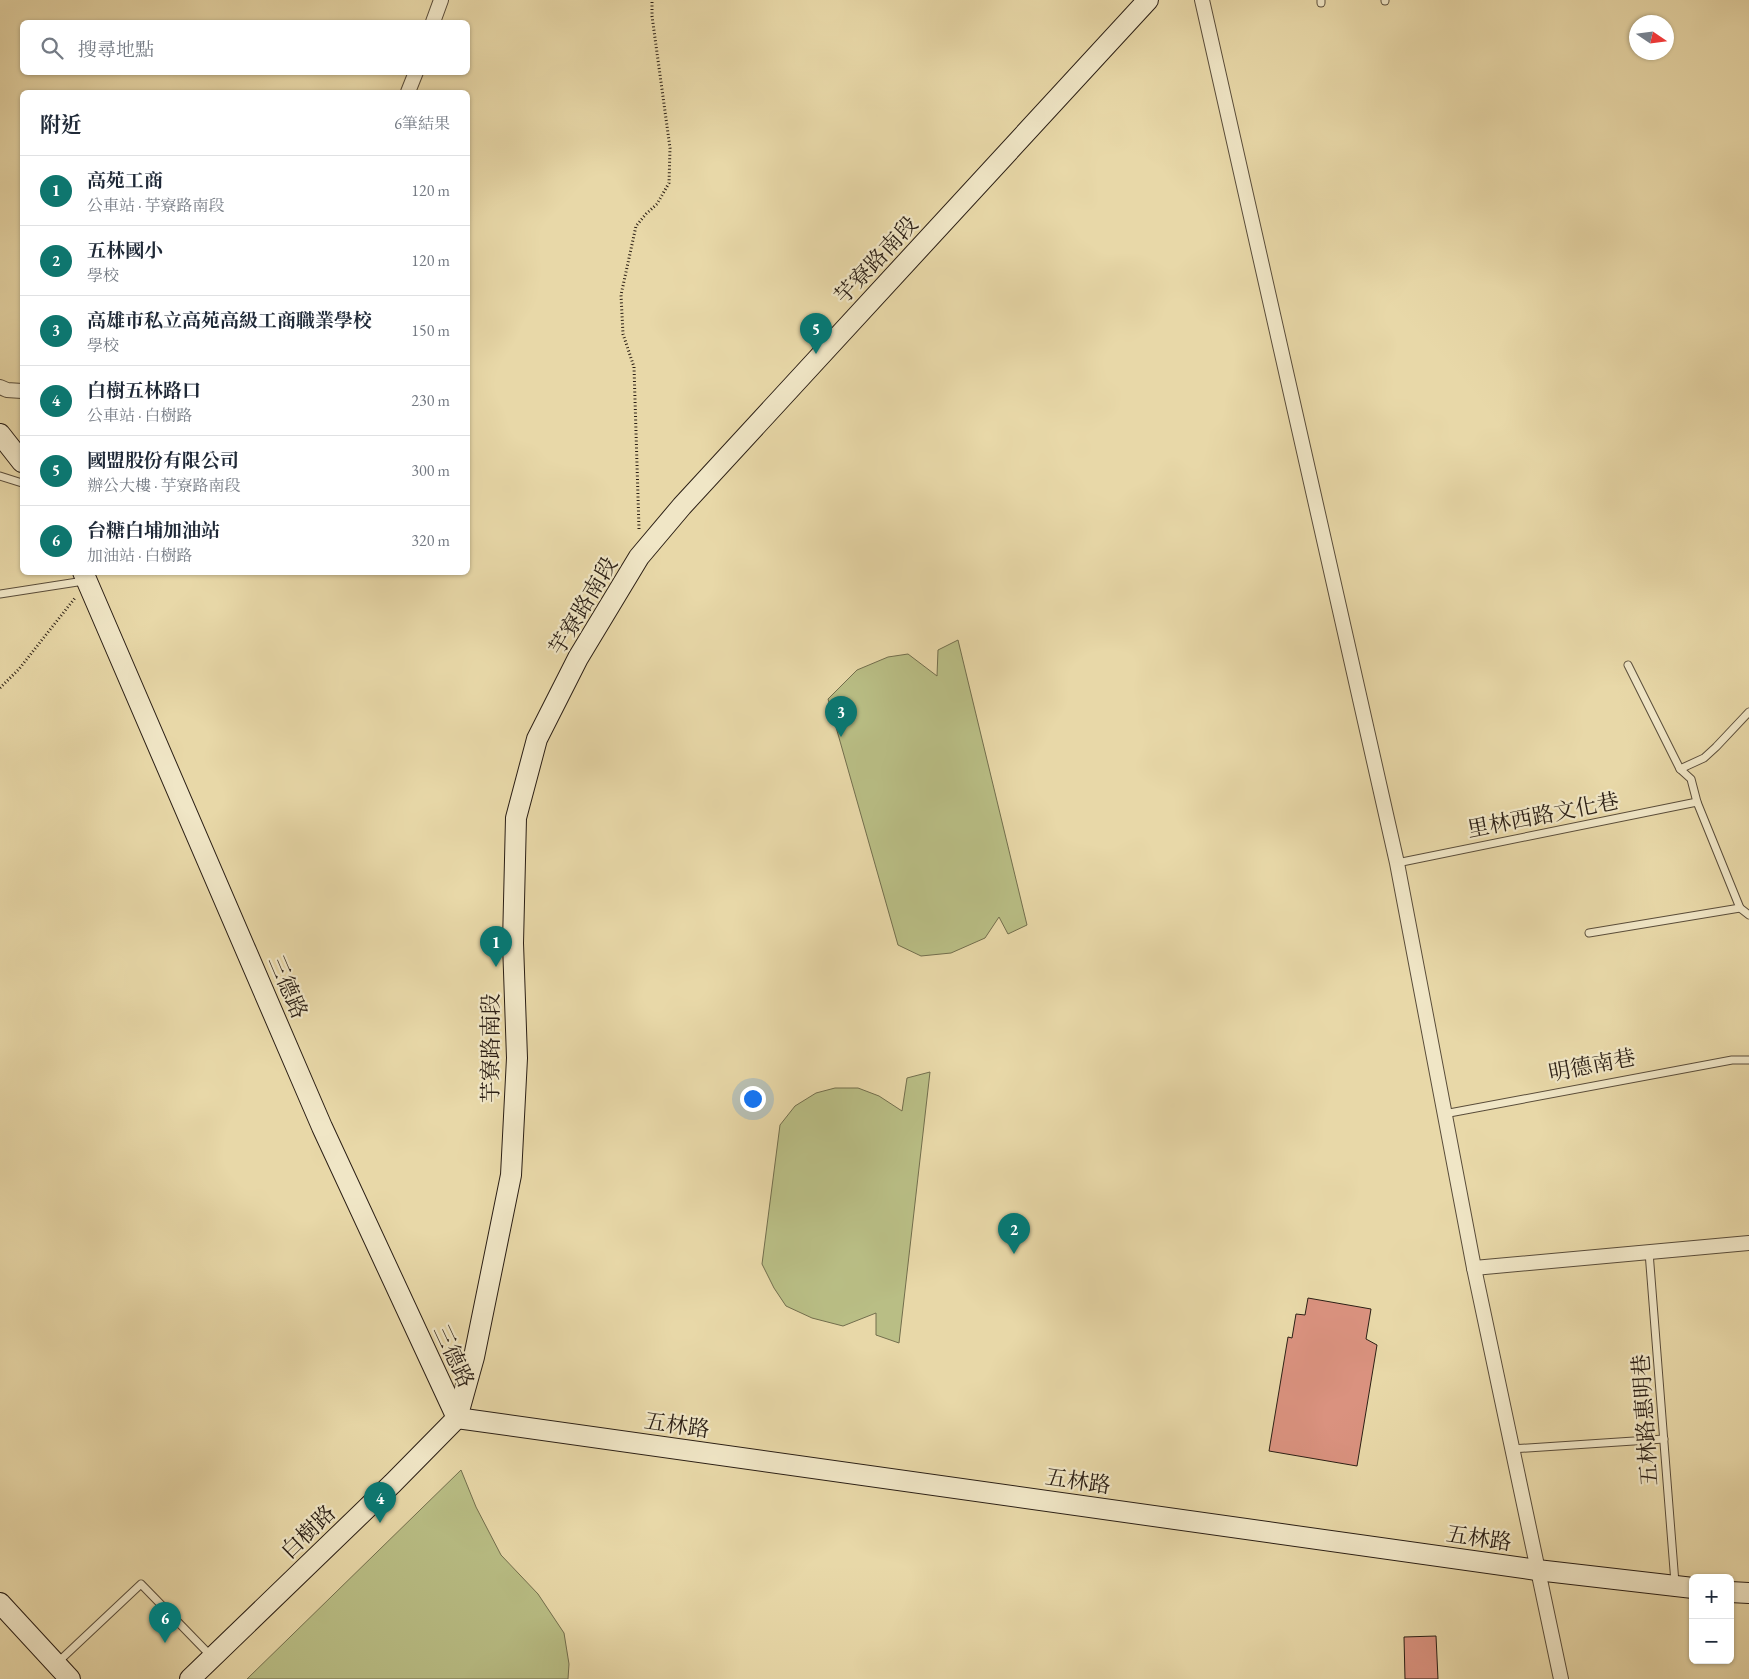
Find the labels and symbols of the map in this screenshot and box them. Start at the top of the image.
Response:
north arrow [1629,15,1674,60]
street label: 芋寮路南段 [828,210,924,310]
pin: 5 [800,313,832,354]
street label: 芋寮路南段 [542,551,624,661]
pin: 3 [825,696,857,737]
street label: 里林西路文化巷 [1465,786,1621,844]
pin: 1 [480,926,512,967]
street label: 三德路 [262,951,314,1023]
street label: 芋寮路南段 [476,993,505,1103]
street label: 明德南巷 [1546,1042,1638,1088]
your location [740,1086,766,1112]
pin: 2 [998,1213,1030,1254]
street label: 三德路 [427,1320,481,1392]
street label: 五林路惠明巷 [1626,1353,1664,1487]
street label: 五林路 [642,1406,712,1444]
street label: 五林路 [1043,1462,1113,1500]
pin: 4 [364,1482,396,1523]
street label: 白樹路 [274,1499,342,1565]
street label: 五林路 [1444,1519,1514,1557]
pin: 6 [149,1602,181,1643]

